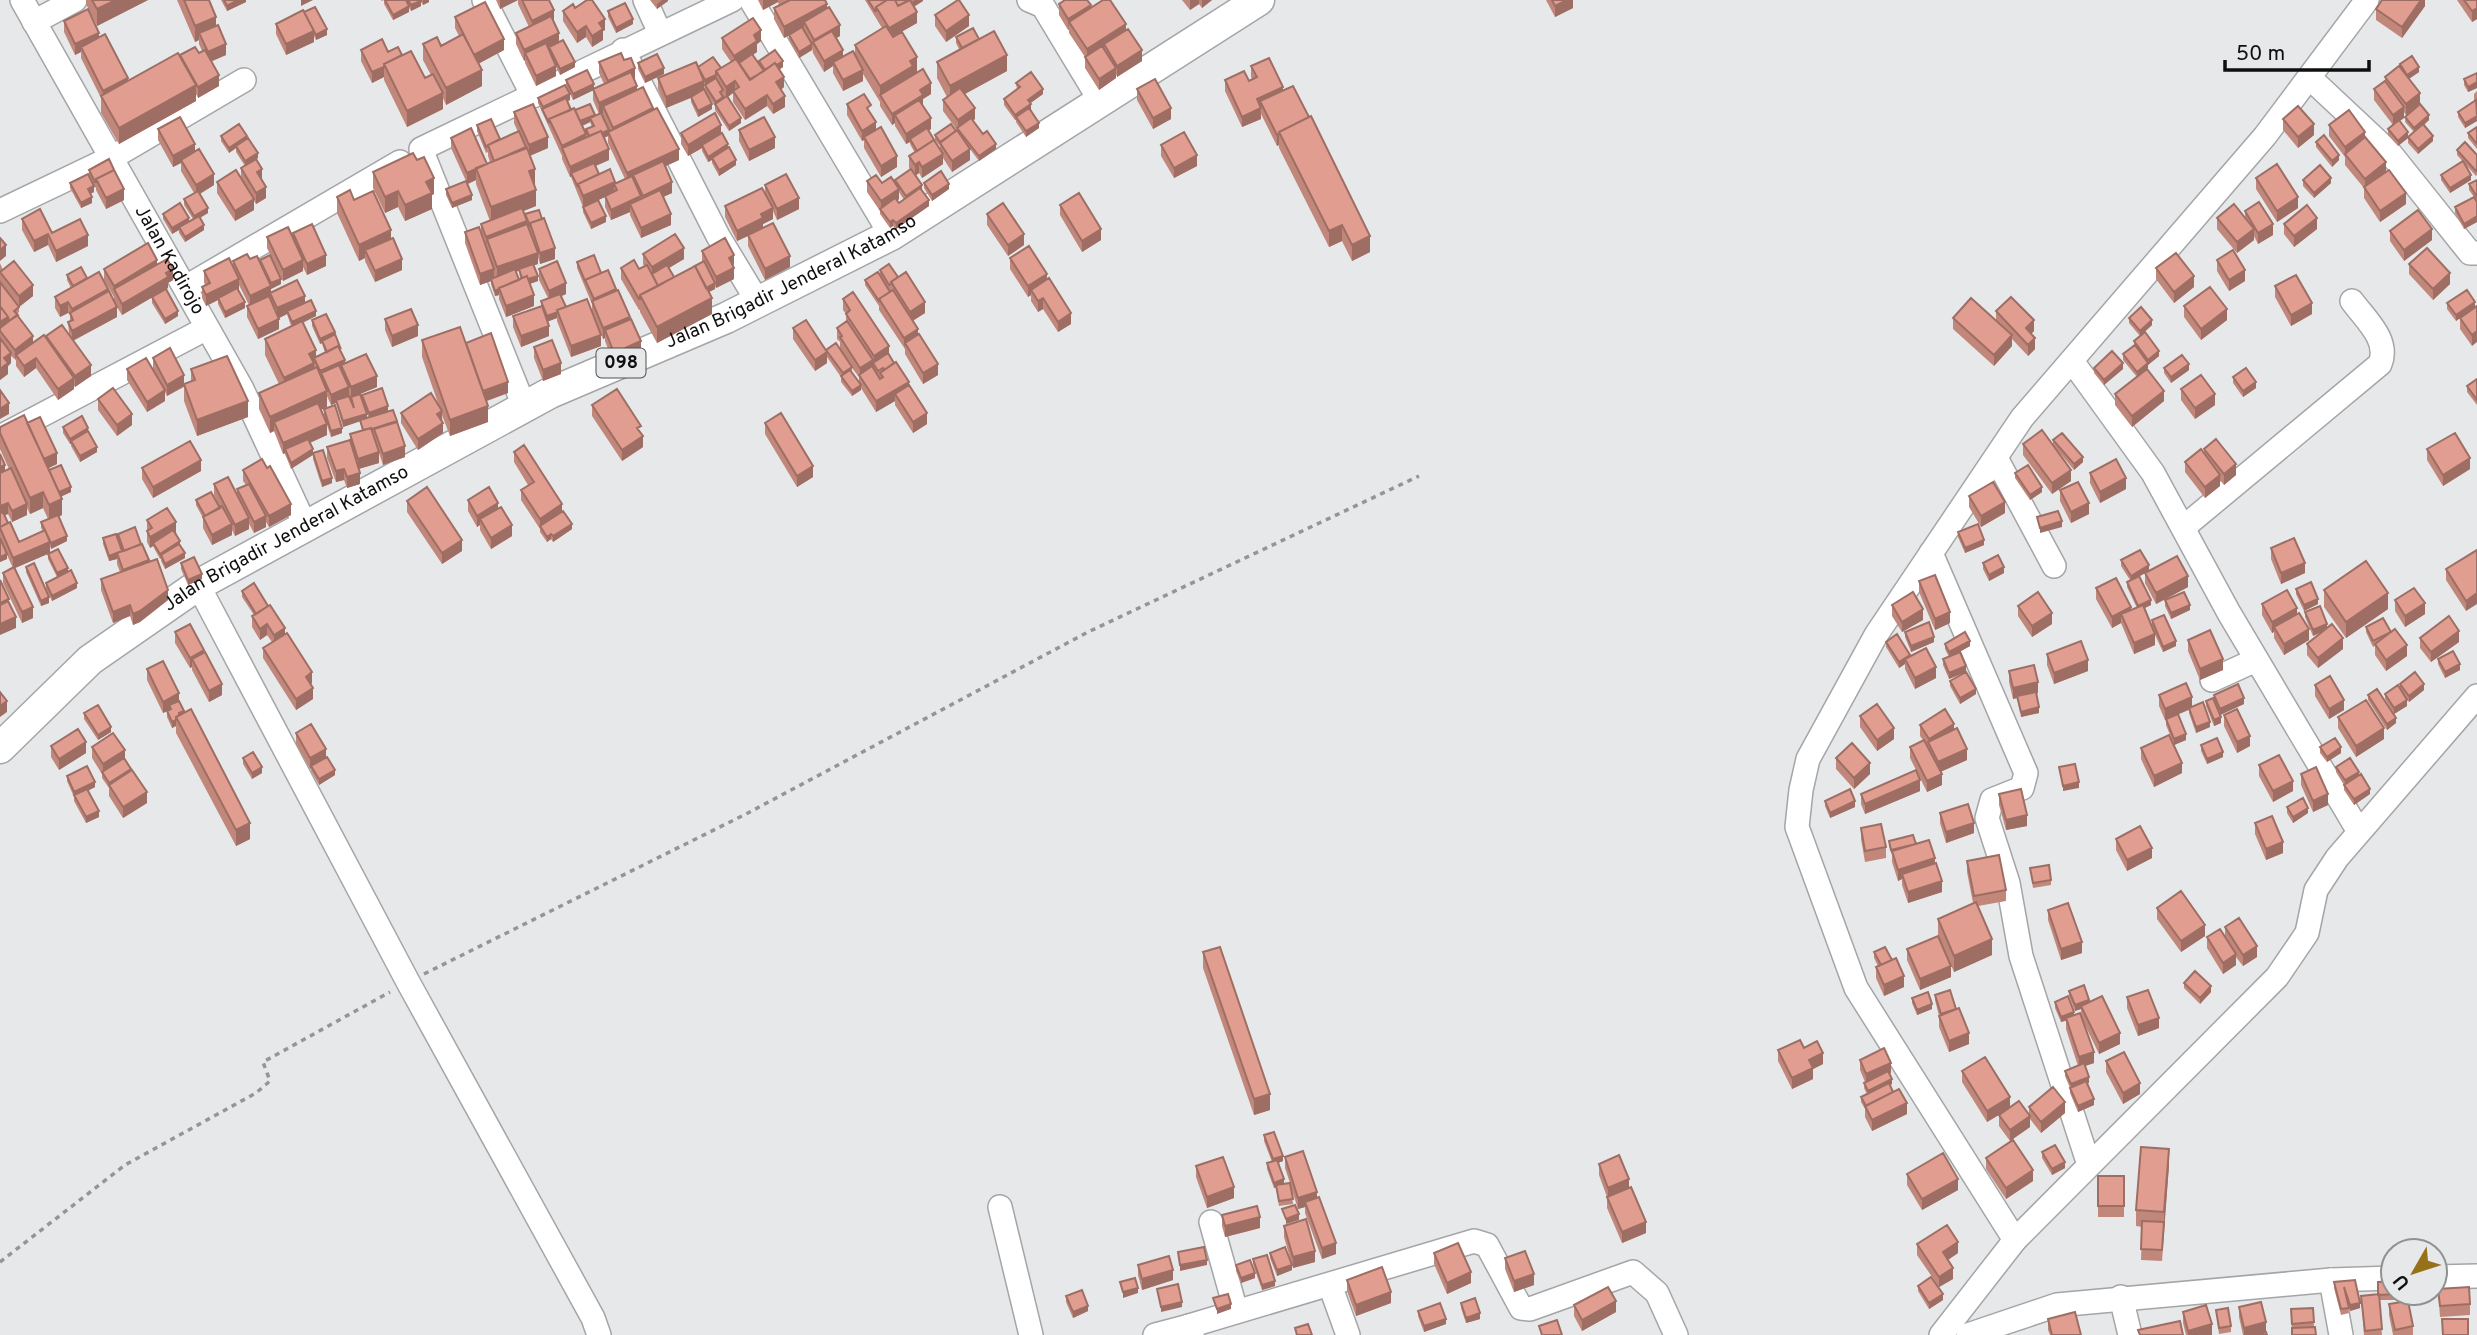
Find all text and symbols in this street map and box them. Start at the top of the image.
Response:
scale bar [2225,28,2368,72]
text: 50 m [2236,41,2285,68]
street label: Jalan Kadirojo [129,201,210,319]
street label: Jalan Brigadir Jenderal Katamso [662,209,922,354]
road number: 098 [596,348,646,377]
street label: Jalan Brigadir Jenderal Katamso [159,460,413,617]
north arrow [2379,1237,2449,1307]
text: U [2389,1269,2416,1294]

